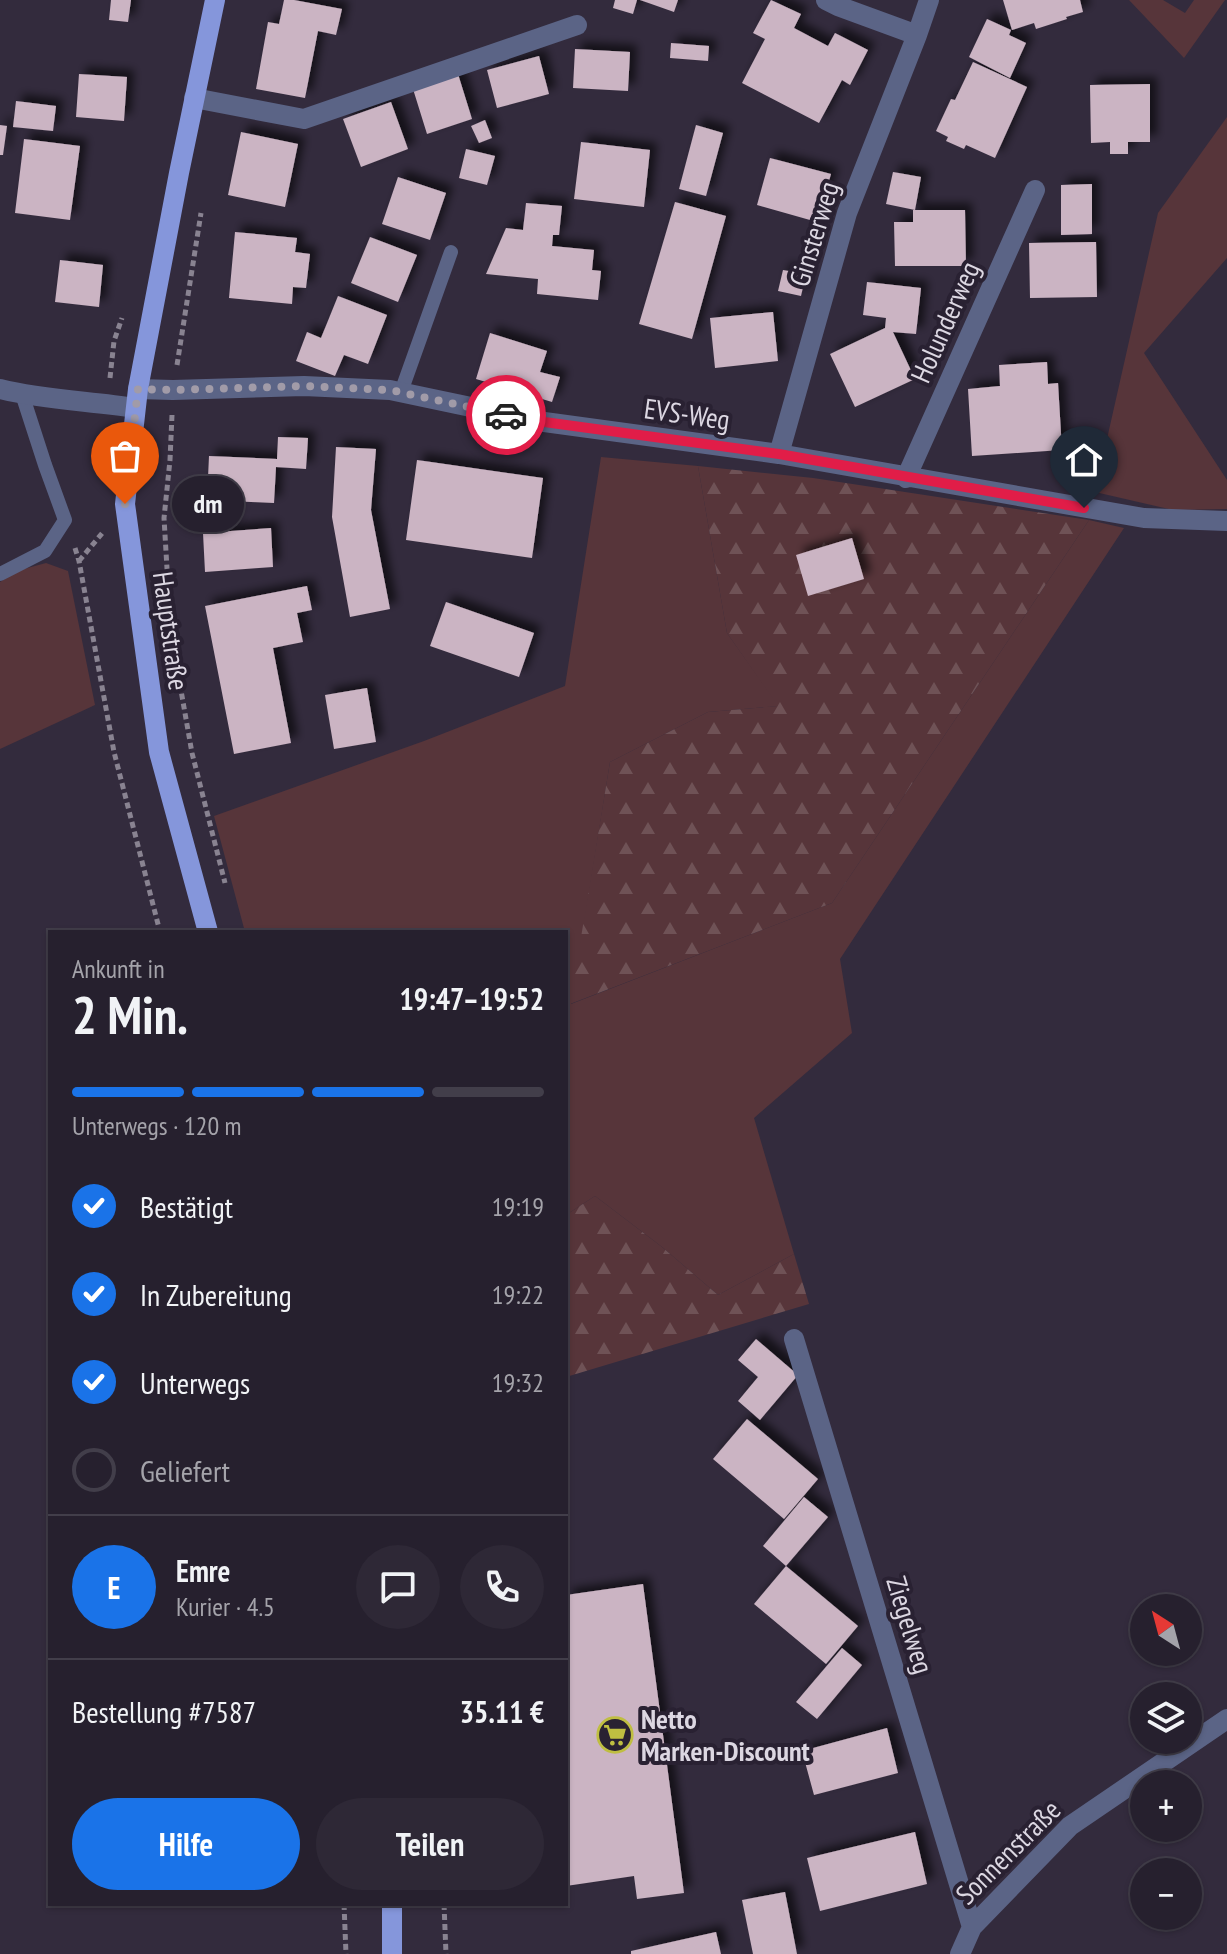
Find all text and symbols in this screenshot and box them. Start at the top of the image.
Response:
street label: Ginsterweg [780,177,847,291]
street label: Holunderweg [901,255,988,388]
courier [466,375,546,455]
street label: EVS-Weg [642,389,732,438]
icon: car [484,393,528,437]
pin [91,422,159,504]
pin [1050,426,1118,508]
icon: bag [103,434,147,478]
icon: home [1062,438,1106,482]
callout: dm [173,476,245,532]
text: dm [194,487,222,520]
street label: Hauptstraße [145,569,198,693]
text: Ankunft in [72,952,165,985]
text: 19:47–19:52 [400,979,544,1018]
text: 2 Min. [72,981,188,1048]
text: Unterwegs · 120 m [72,1109,242,1142]
icon: check [72,1184,116,1228]
text: Bestätigt [140,1187,233,1226]
text: 19:19 [492,1190,544,1223]
icon: check [72,1272,116,1316]
text: In Zubereitung [140,1275,292,1314]
text: 19:22 [492,1278,544,1311]
icon: check [72,1360,116,1404]
text: Unterwegs [140,1363,250,1402]
text: 19:32 [492,1366,544,1399]
text: Geliefert [140,1451,230,1490]
button: chat [356,1545,440,1629]
button: phone [460,1545,544,1629]
text: Emre [176,1551,230,1590]
text: E [108,1568,120,1607]
street label: Ziegelweg [878,1572,943,1678]
text: Kurier · 4.5 [176,1590,275,1623]
north arrow [1130,1594,1202,1666]
map controls [1130,1594,1202,1930]
button: layers [1130,1682,1202,1754]
text: Bestellung #7587 [72,1692,256,1731]
text: 35.11 € [460,1692,544,1731]
place label: Netto Marken-Discount [641,1700,810,1769]
supermarket icon: Netto Marken-Discount [596,1716,634,1754]
button: + [1130,1770,1202,1842]
street label: Sonnenstraße [947,1791,1068,1912]
button: Hilfe [72,1798,300,1890]
button: Teilen [316,1798,544,1890]
button: − [1130,1858,1202,1930]

